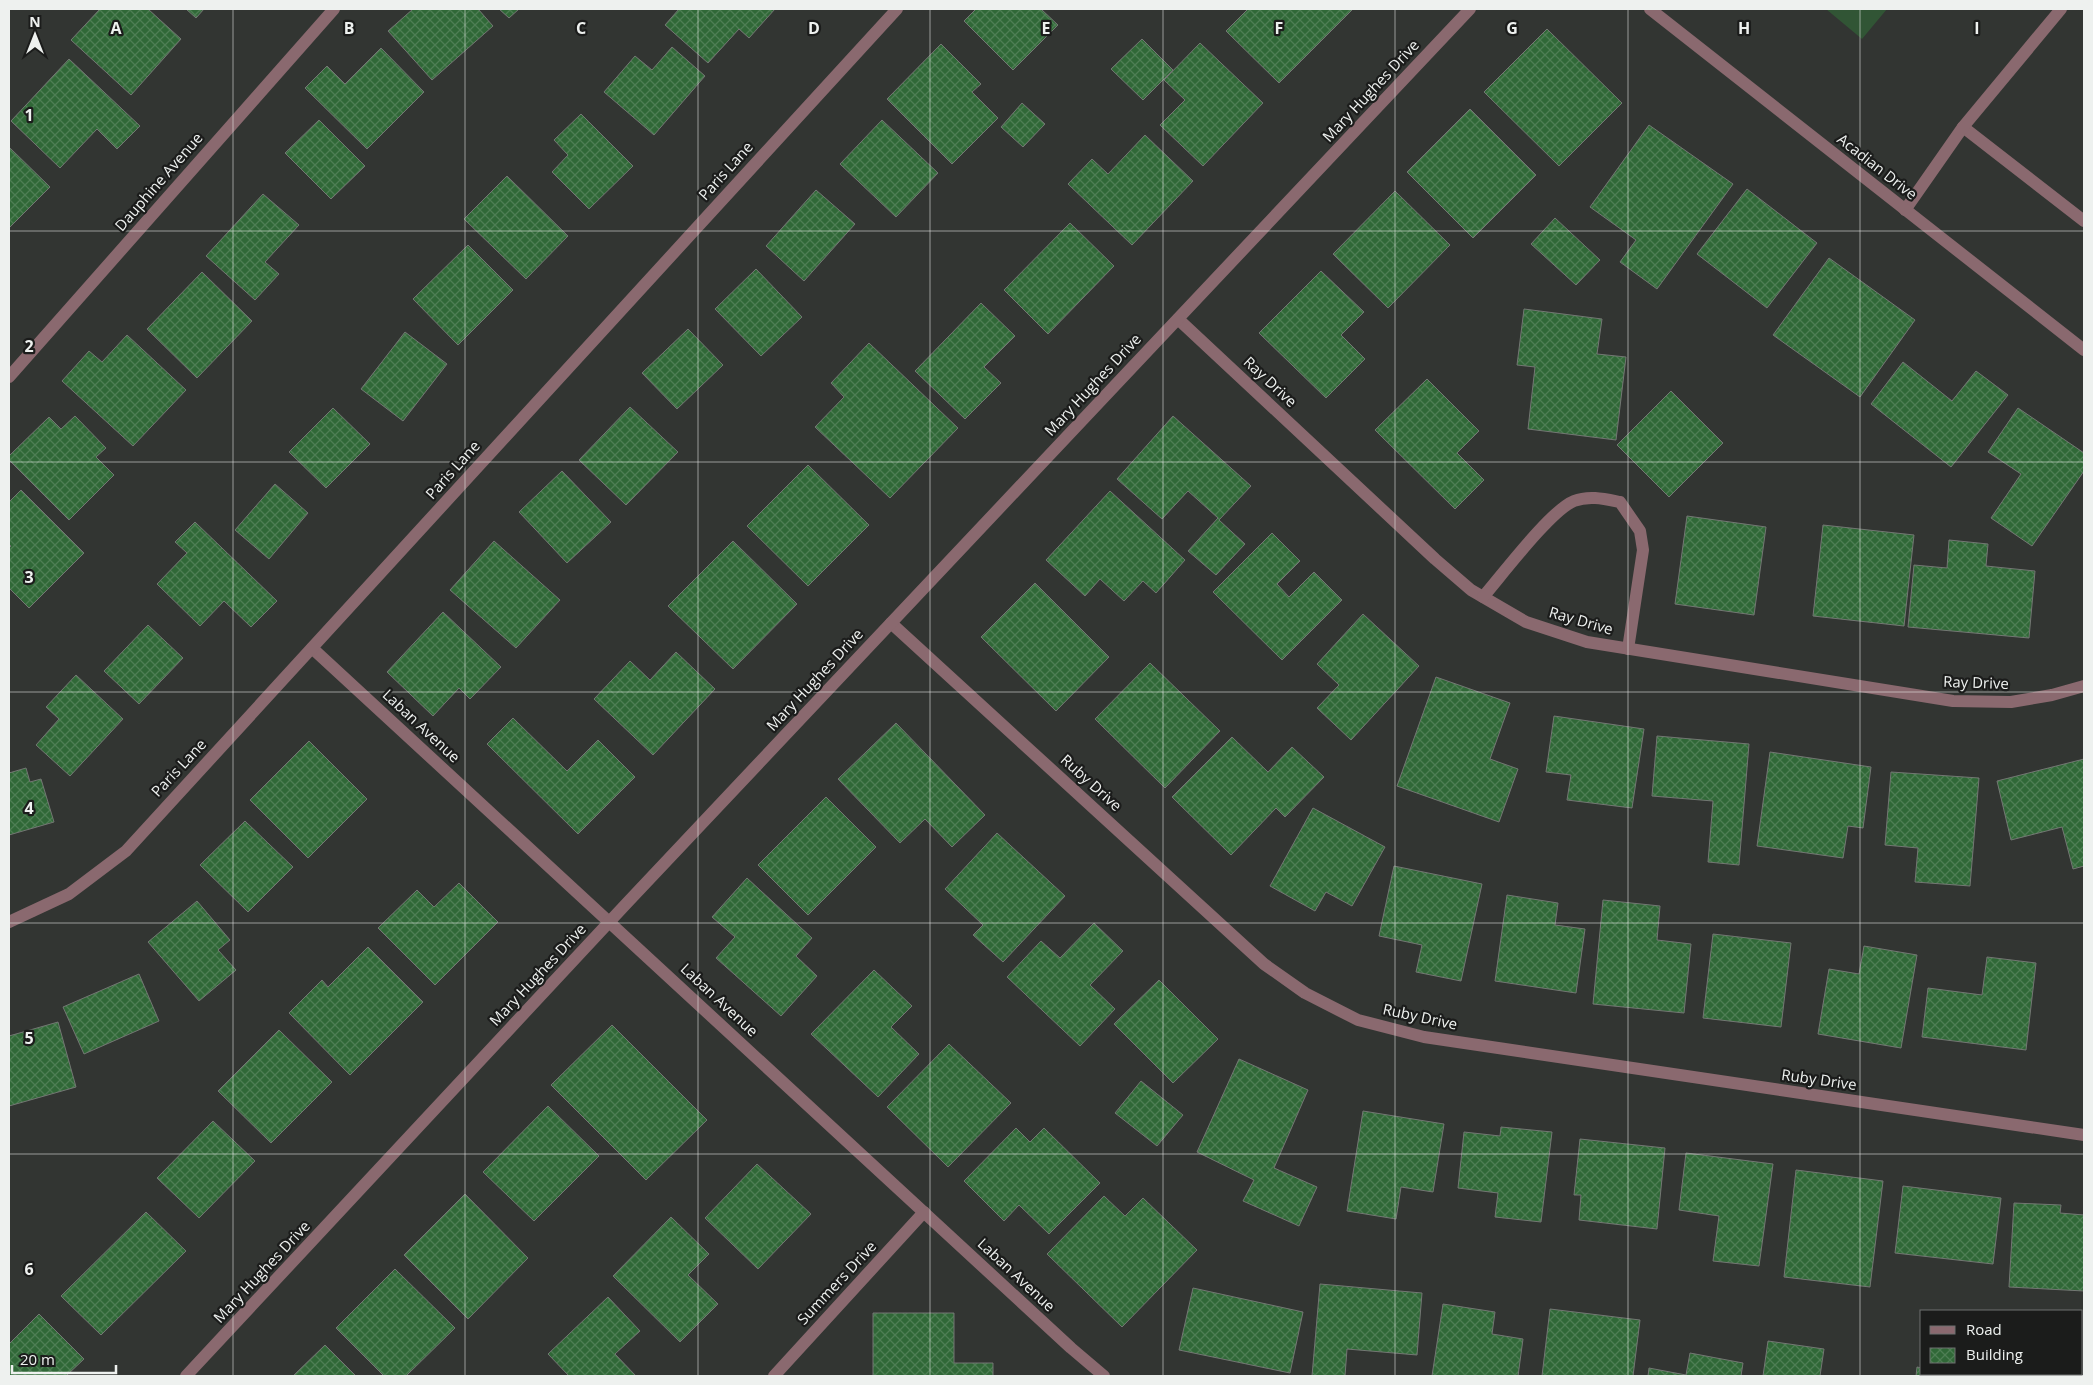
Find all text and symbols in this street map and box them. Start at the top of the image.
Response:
north arrow [10,10,60,60]
text: N [29,12,41,31]
text: A [110,17,122,39]
text: B [344,17,354,39]
text: C [576,17,586,39]
text: D [808,17,820,39]
text: E [1042,17,1051,39]
text: F [1275,17,1283,39]
text: G [1506,17,1518,39]
text: H [1738,17,1750,39]
text: I [1974,17,1980,39]
street label: Mary Hughes Drive [1318,35,1423,146]
text: 1 [24,104,34,126]
street label: Dauphine Avenue [110,128,207,235]
street label: Acadian Drive [1834,129,1922,204]
street label: Paris Lane [694,137,757,204]
street label: Mary Hughes Drive [1040,329,1145,440]
text: 2 [24,335,34,357]
street label: Ray Drive [1240,352,1302,411]
street label: Paris Lane [421,436,484,503]
text: 3 [24,566,34,588]
street label: Ray Drive [1547,601,1616,639]
street label: Mary Hughes Drive [762,624,867,735]
street label: Ray Drive [1943,671,2009,693]
street label: Laban Avenue [379,684,465,766]
street label: Paris Lane [146,734,210,801]
street label: Ruby Drive [1057,749,1127,815]
text: 4 [24,797,34,819]
street label: Mary Hughes Drive [485,919,590,1030]
street label: Laban Avenue [677,958,763,1040]
street label: Ruby Drive [1381,998,1459,1034]
text: 5 [24,1027,34,1049]
street label: Ruby Drive [1780,1064,1858,1094]
street label: Mary Hughes Drive [209,1216,314,1327]
street label: Laban Avenue [974,1233,1060,1315]
street label: Summers Drive [792,1236,880,1328]
text: 6 [24,1258,34,1280]
legend [1920,1310,2083,1375]
text: Road [1966,1319,2002,1339]
scale bar [12,1342,116,1374]
text: Building [1966,1344,2023,1364]
text: 20 m [20,1349,55,1369]

